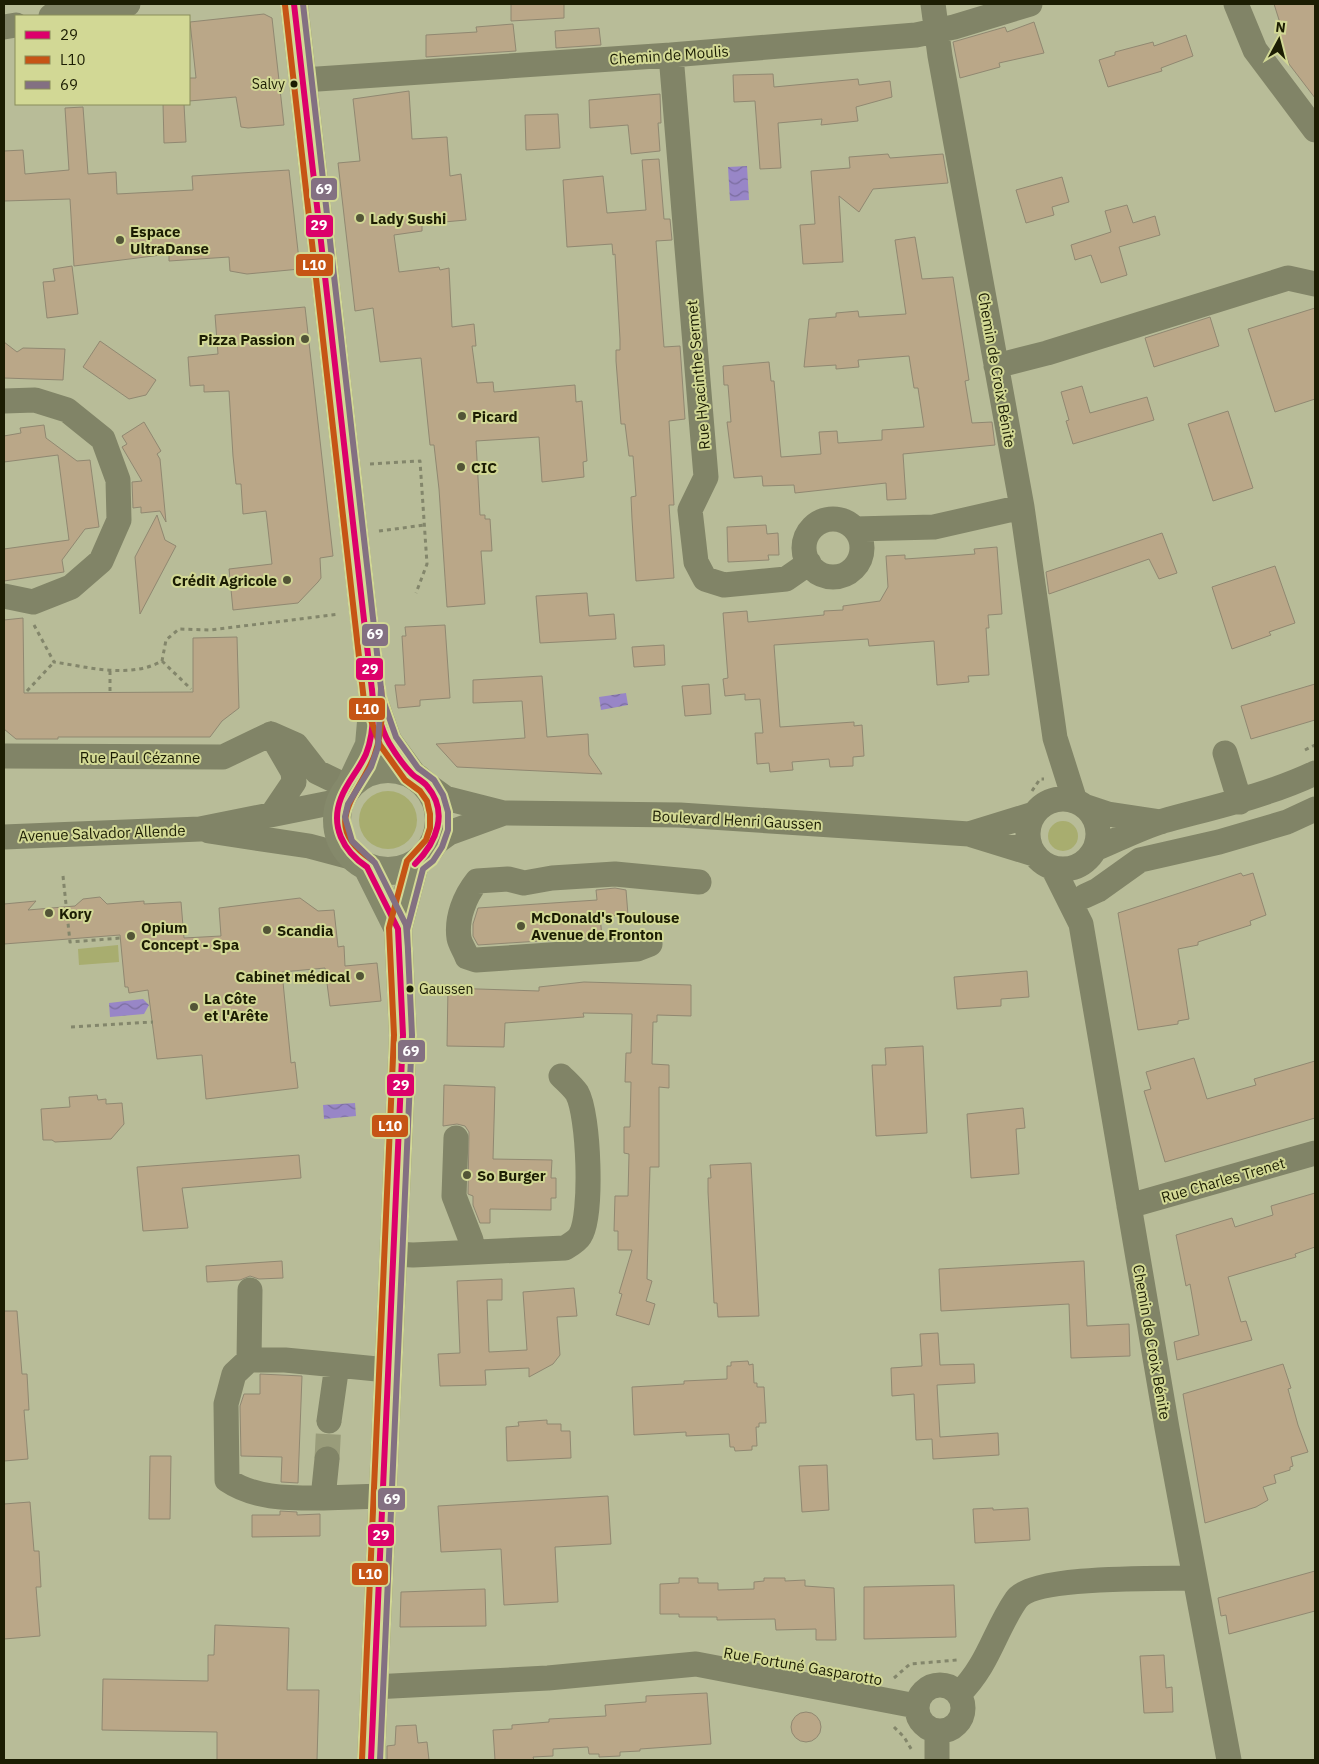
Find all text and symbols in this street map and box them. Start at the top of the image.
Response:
legend [15,15,190,105]
north arrow [1254,15,1304,65]
text: N [1274,18,1287,37]
text: 29 [60,25,78,44]
street label: Chemin de Moulis [609,41,729,69]
text: L10 [60,50,86,69]
text: 69 [60,75,78,94]
place label: Salvy [252,75,285,93]
marker: Salvy [289,79,299,89]
line badge: 69 [310,177,338,201]
text: 69 [316,180,332,198]
place label: Lady Sushi [370,209,446,228]
marker: Lady Sushi [354,212,366,224]
line badge: 29 [305,214,334,238]
text: 29 [311,216,327,234]
place label: Espace UltraDanse [130,222,209,258]
marker: Espace UltraDanse [114,234,126,246]
line badge: L10 [295,253,334,277]
text: L10 [302,256,326,274]
street label: Chemin de Croix Bénite [974,291,1020,449]
street label: Rue Hyacinthe Sermet [682,299,714,451]
place label: Pizza Passion [198,330,295,349]
marker: Pizza Passion [299,333,311,345]
place label: Picard [472,407,518,426]
marker: Picard [456,410,468,422]
place label: CIC [471,458,497,477]
marker: CIC [455,461,467,473]
place label: Crédit Agricole [172,571,277,590]
marker: Crédit Agricole [281,574,293,586]
line badge: 69 [361,623,389,647]
text: 69 [367,625,383,643]
line badge: 29 [355,657,384,681]
text: 29 [362,660,378,678]
line badge: L10 [348,697,386,721]
text: L10 [355,700,379,718]
street label: Rue Paul Cézanne [80,748,200,767]
street label: Boulevard Henri Gaussen [652,806,822,834]
street label: Avenue Salvador Allende [18,821,186,845]
place label: Kory [59,904,92,923]
marker: Kory [43,907,55,919]
place label: McDonald's Toulouse Avenue de Fronton [531,908,679,944]
place label: Opium Concept - Spa [141,918,240,954]
marker: McDonald's Toulouse Avenue de Fronton [515,920,527,932]
place label: Scandia [277,921,334,940]
marker: Scandia [261,924,273,936]
marker: Opium Concept - Spa [125,930,137,942]
place label: Cabinet médical [236,967,350,986]
marker: Cabinet médical [354,970,366,982]
place label: Gaussen [419,980,473,998]
marker: Gaussen [405,984,415,994]
place label: La Côte et l'Arête [204,989,268,1025]
marker: La Côte et l'Arête [188,1001,200,1013]
line badge: 69 [397,1039,426,1063]
text: 69 [403,1042,419,1060]
line badge: 29 [386,1073,415,1097]
text: 29 [393,1076,409,1094]
line badge: L10 [371,1114,409,1138]
text: L10 [378,1117,402,1135]
street label: Rue Charles Trenet [1159,1153,1287,1207]
place label: So Burger [477,1166,546,1185]
marker: So Burger [461,1169,473,1181]
street label: Chemin de Croix Bénite [1129,1263,1175,1421]
line badge: 69 [377,1487,406,1511]
text: 69 [384,1490,400,1508]
line badge: 29 [367,1523,395,1547]
text: 29 [373,1526,389,1544]
line badge: L10 [351,1562,389,1586]
text: L10 [358,1565,382,1583]
street label: Rue Fortuné Gasparotto [722,1643,884,1689]

